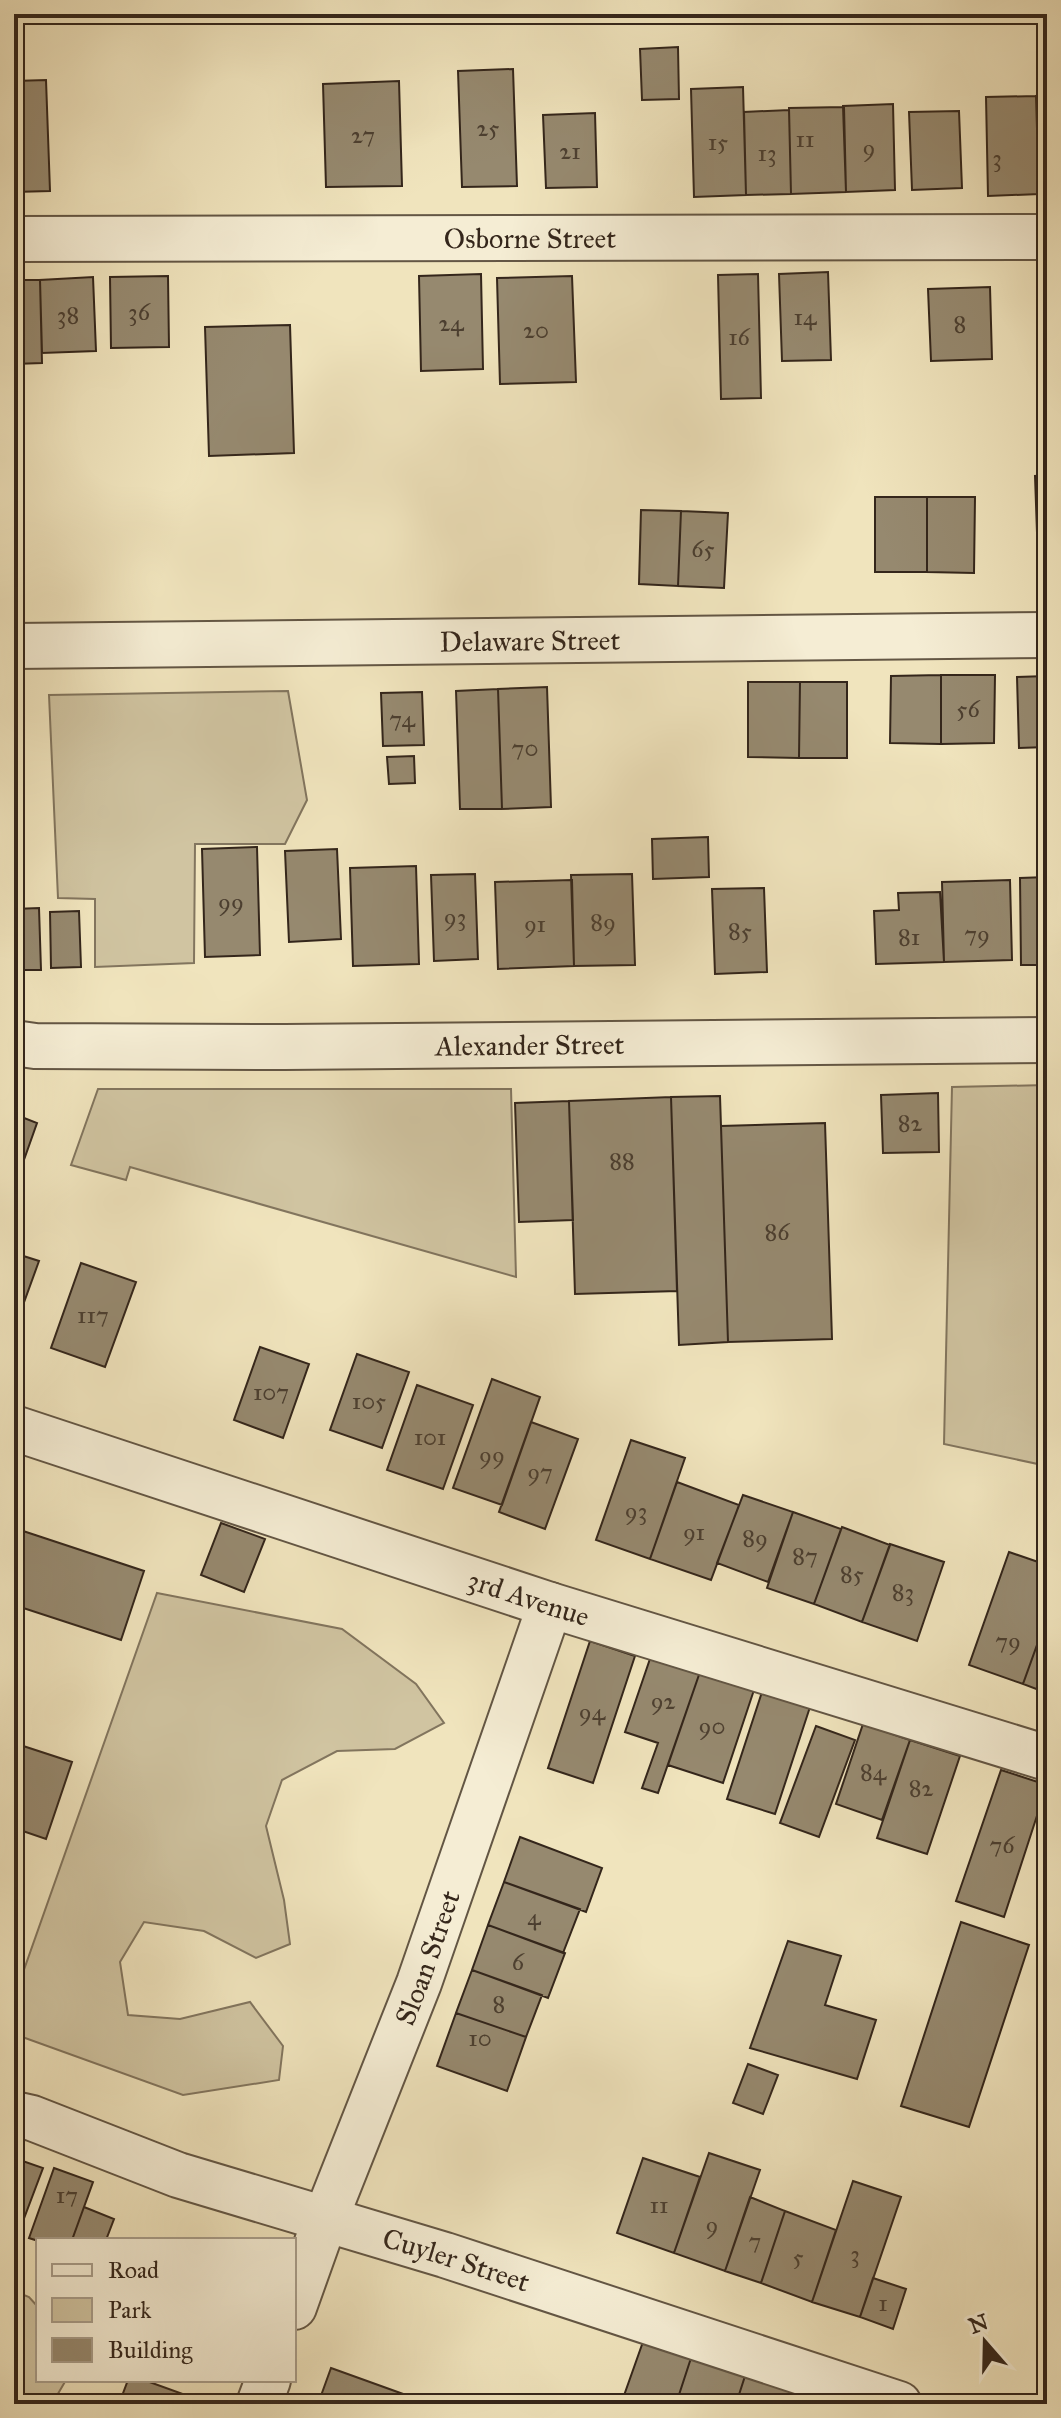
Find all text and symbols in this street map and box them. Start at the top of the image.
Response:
house number: 25 [477,113,499,143]
house number: 27 [351,120,375,150]
house number: 11 [796,124,814,154]
house number: 15 [708,127,728,157]
house number: 9 [863,133,875,163]
house number: 21 [559,136,581,166]
house number: 13 [757,138,777,168]
house number: 3 [992,143,1002,173]
street label: Osborne Street [444,221,616,256]
house number: 36 [128,297,151,327]
house number: 38 [57,300,79,330]
house number: 14 [794,302,817,332]
house number: 24 [438,308,464,338]
house number: 8 [954,309,966,339]
house number: 20 [523,315,549,345]
house number: 16 [728,322,751,352]
house number: 65 [691,534,715,564]
street label: Delaware Street [439,623,621,659]
house number: 56 [956,694,980,724]
house number: 74 [389,704,415,734]
house number: 70 [512,733,538,763]
house number: 99 [218,887,244,917]
house number: 93 [444,902,466,932]
house number: 89 [590,907,616,937]
house number: 91 [524,909,546,939]
house number: 85 [728,916,752,946]
house number: 79 [964,919,990,949]
house number: 81 [898,922,920,952]
street label: Alexander Street [434,1027,625,1064]
house number: 82 [898,1108,922,1138]
house number: 88 [609,1146,635,1176]
house number: 86 [764,1217,790,1247]
house number: 117 [77,1300,109,1330]
house number: 107 [253,1377,289,1407]
house number: 105 [352,1386,386,1416]
house number: 101 [414,1422,446,1452]
house number: 99 [479,1440,505,1470]
house number: 97 [527,1457,553,1487]
house number: 93 [625,1496,647,1526]
house number: 91 [683,1517,705,1547]
house number: 89 [742,1523,768,1553]
house number: 87 [792,1541,818,1571]
house number: 85 [840,1559,864,1589]
street label: 3rd Avenue [463,1562,594,1634]
house number: 83 [892,1577,914,1607]
house number: 79 [995,1626,1021,1656]
house number: 92 [651,1686,676,1716]
house number: 94 [579,1697,606,1727]
house number: 90 [699,1711,725,1741]
house number: 84 [860,1757,887,1787]
house number: 82 [909,1773,933,1803]
house number: 76 [989,1830,1015,1860]
street label: Sloan Street [387,1886,468,2030]
house number: 4 [527,1902,541,1932]
house number: 6 [512,1947,525,1977]
house number: 8 [493,1989,505,2019]
house number: 10 [468,2023,492,2053]
house number: 17 [56,2180,78,2210]
house number: 11 [650,2190,668,2220]
house number: 9 [706,2210,718,2240]
street label: Cuyler Street [379,2220,534,2300]
house number: 7 [749,2226,761,2256]
legend [36,2238,296,2382]
house number: 3 [850,2239,860,2269]
house number: 5 [792,2242,804,2272]
text: Road [108,2255,159,2285]
house number: 1 [878,2288,888,2318]
text: Park [108,2295,152,2325]
north arrow [945,2302,1025,2382]
text: N [965,2308,992,2340]
text: Building [108,2335,193,2365]

